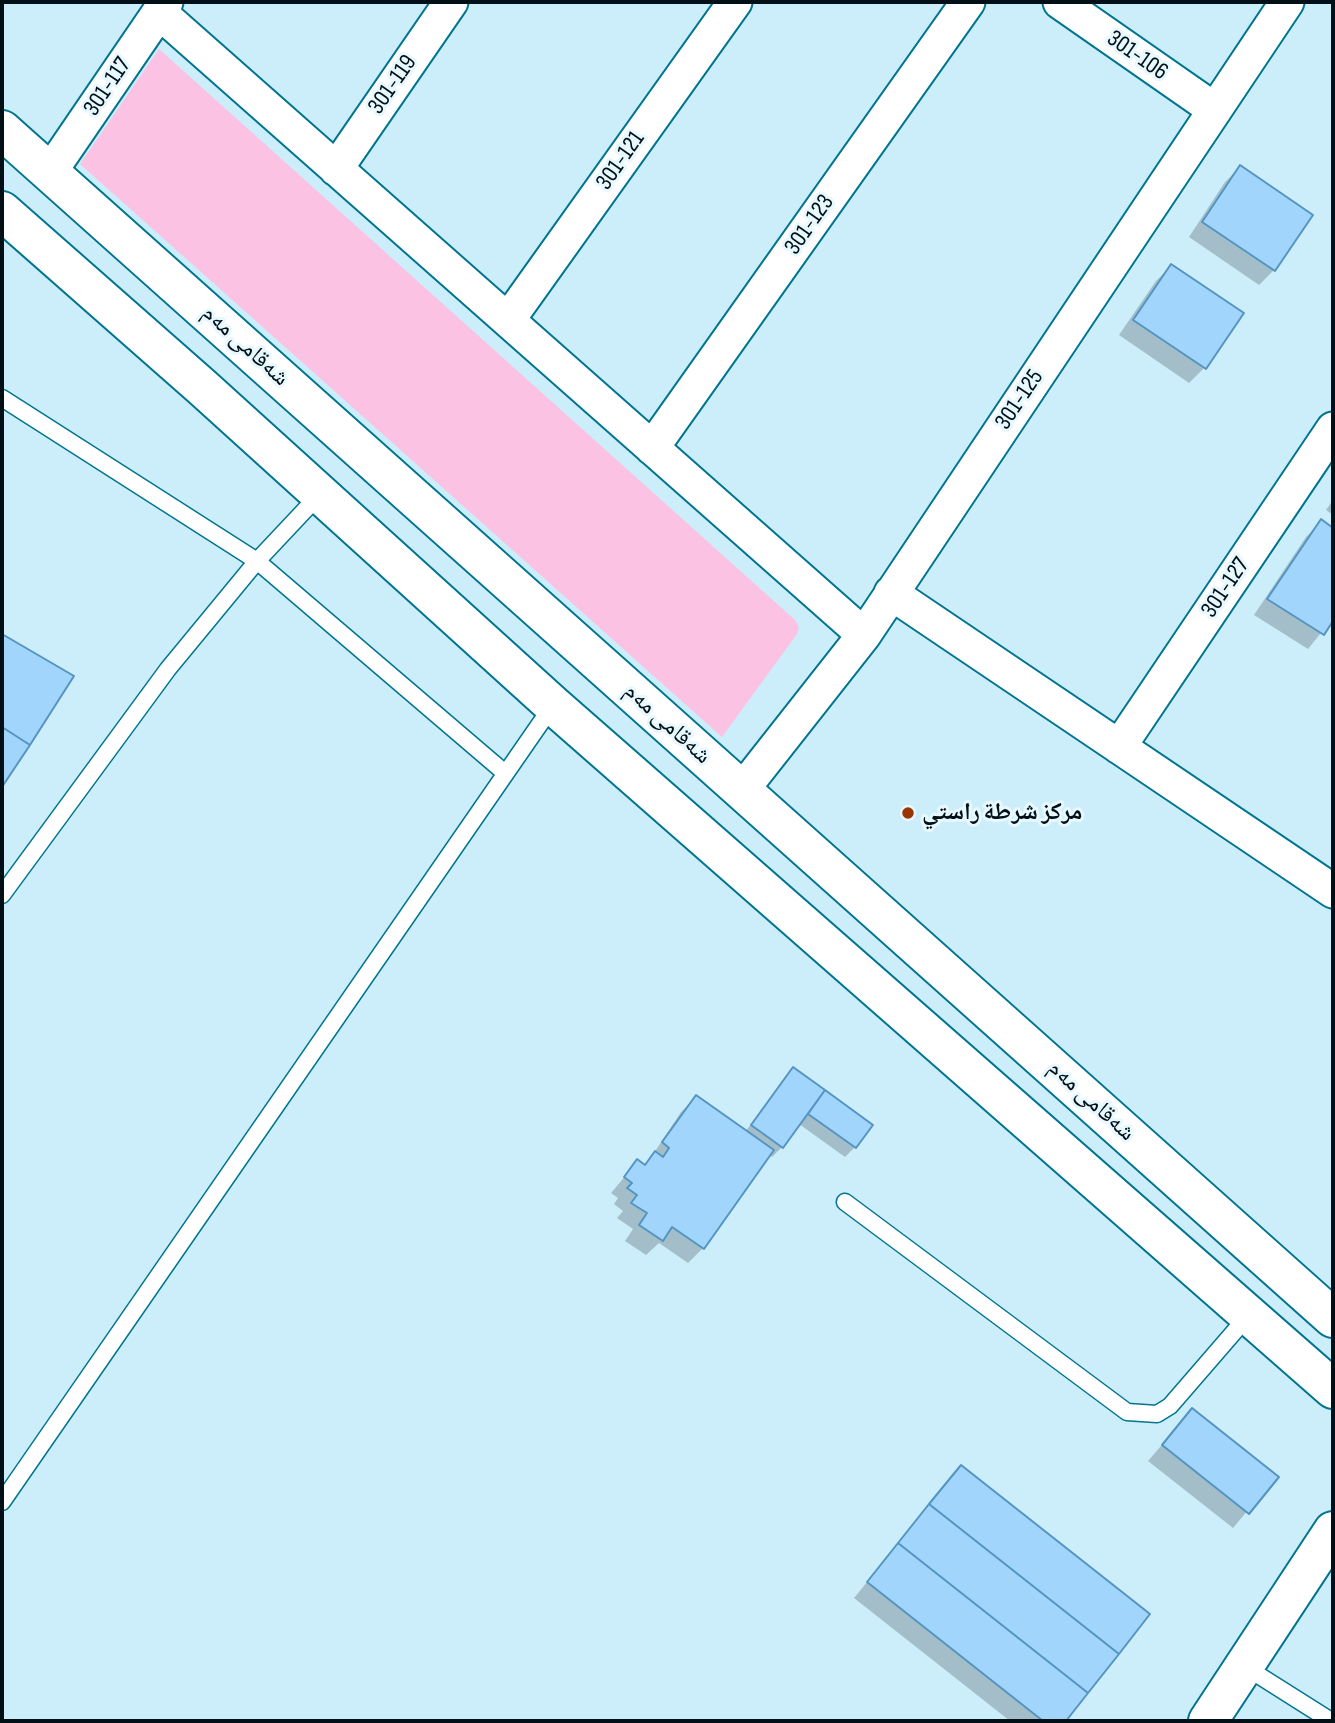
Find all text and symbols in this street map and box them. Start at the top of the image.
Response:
street label: 301-106 [1101,25,1173,87]
street label: 301-119 [362,50,424,120]
street label: 301-117 [78,52,138,122]
street label: 301-121 [591,126,651,196]
street label: 301-123 [779,189,841,261]
street label: شەقامی مەم [195,299,295,393]
street label: 301-125 [990,365,1050,435]
street label: 301-127 [1196,553,1256,623]
street label: شەقامی مەم [617,677,717,771]
place label: مركز شرطة راستي [922,799,1082,827]
marker: مركز شرطة راستي [900,805,916,821]
street label: شەقامی مەم [1041,1054,1141,1148]

